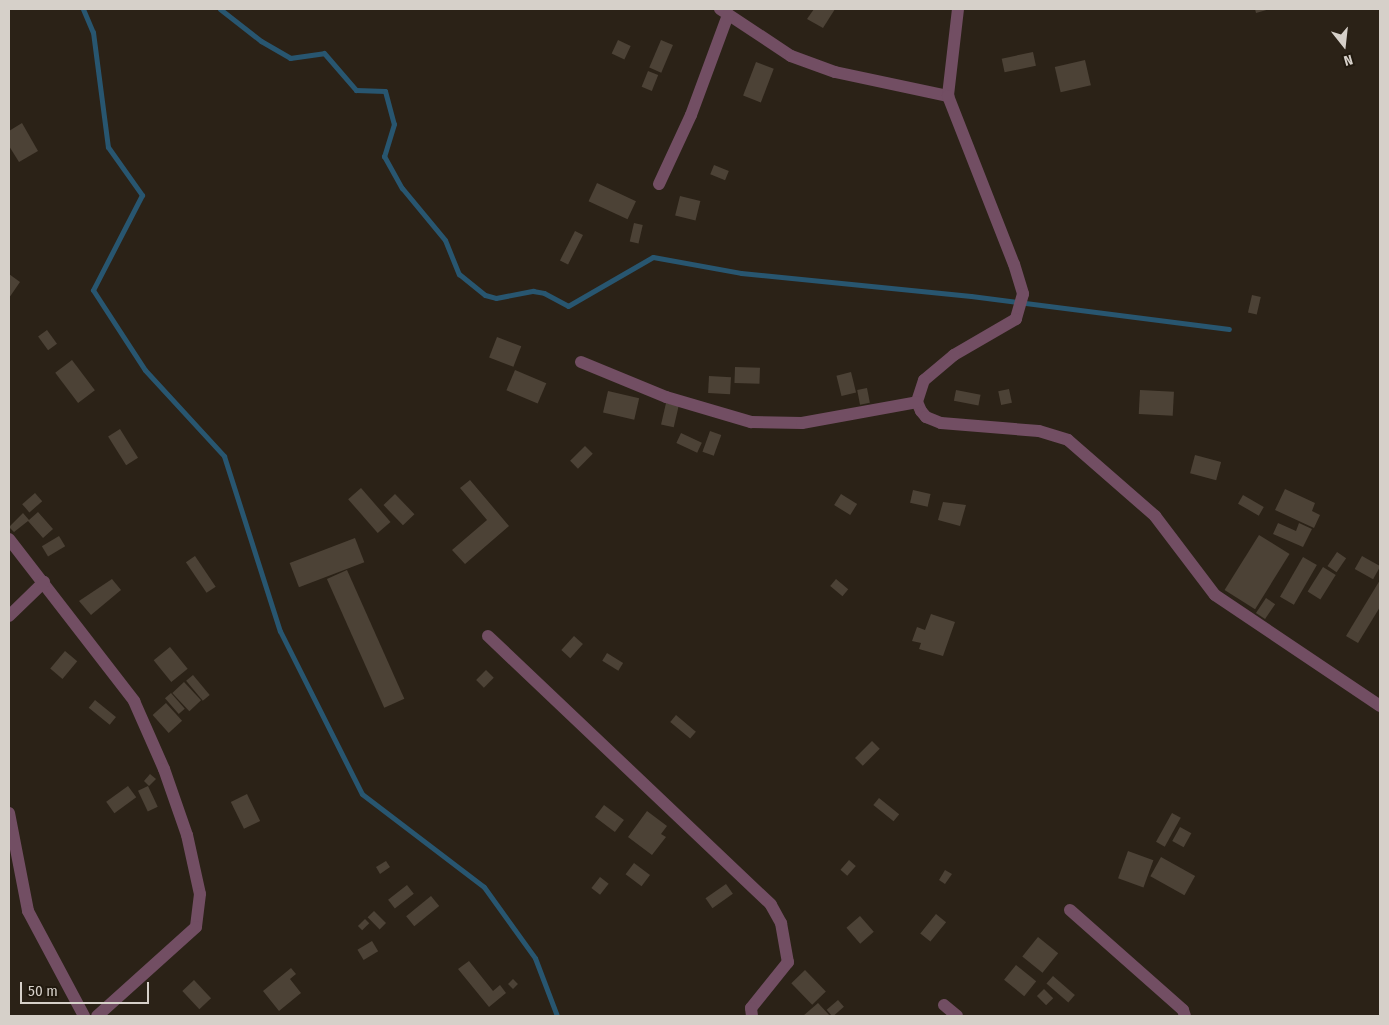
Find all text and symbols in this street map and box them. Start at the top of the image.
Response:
north arrow [1319,20,1369,70]
text: N [1342,51,1355,69]
scale bar [22,972,151,1004]
text: 50 m [28,982,58,1000]

